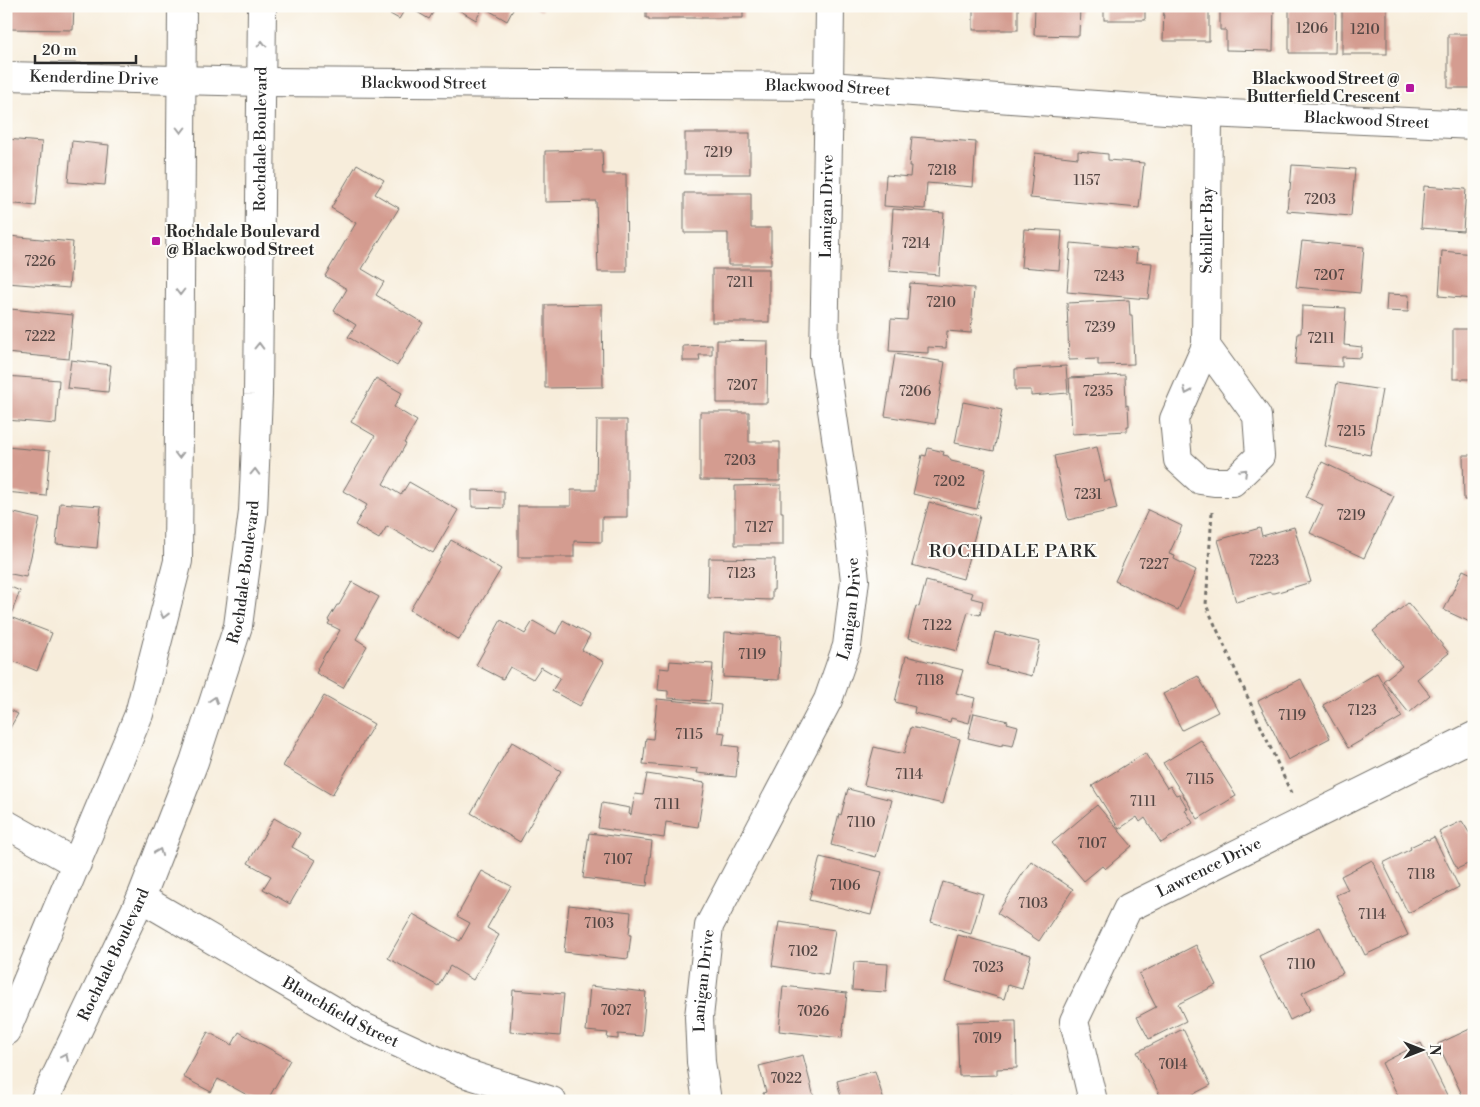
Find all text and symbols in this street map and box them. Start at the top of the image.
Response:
house number: 1206 [1296,20,1329,38]
house number: 1210 [1350,21,1380,39]
scale bar [35,32,136,64]
one-way arrow [257,40,267,48]
text: 20 m [42,41,77,60]
street label: Rochdale Boulevard [250,66,271,212]
street label: Kenderdine Drive [29,67,159,90]
place label: Blackwood Street @ Butterfield Crescent [1246,69,1400,107]
street label: Blackwood Street [360,73,487,94]
street label: Blackwood Street [764,76,891,100]
marker: Blackwood Street @ Butterfield Crescent [1404,82,1416,94]
street label: Blackwood Street [1303,107,1430,133]
one-way arrow [176,126,187,134]
house number: 7219 [703,144,733,162]
street label: Lanigan Drive [816,154,838,258]
house number: 7218 [927,162,957,180]
house number: 1157 [1074,172,1100,190]
street label: Schiller Bay [1197,186,1217,273]
house number: 7203 [1304,191,1336,209]
place label: Rochdale Boulevard @ Blackwood Street [166,222,320,260]
marker: Rochdale Boulevard @ Blackwood Street [150,235,162,247]
house number: 7214 [902,235,930,253]
house number: 7226 [24,253,56,271]
house number: 7207 [1313,267,1345,285]
house number: 7243 [1093,268,1125,286]
house number: 7211 [726,274,754,292]
one-way arrow [175,289,185,297]
house number: 7210 [926,294,956,312]
house number: 7239 [1084,319,1116,337]
house number: 7222 [25,328,55,346]
house number: 7211 [1307,330,1335,348]
one-way arrow [253,342,264,350]
house number: 7207 [726,377,758,395]
house number: 7206 [899,383,932,401]
house number: 7235 [1083,383,1113,401]
one-way arrow [1182,386,1193,395]
house number: 7215 [1337,423,1366,441]
one-way arrow [174,452,184,459]
house number: 7203 [724,452,756,470]
one-way arrow [249,468,260,476]
one-way arrow [1238,469,1247,478]
house number: 7202 [933,473,965,491]
house number: 7231 [1074,486,1102,504]
street label: Rochdale Boulevard [223,500,263,646]
house number: 7219 [1336,507,1366,525]
house number: 7127 [745,519,773,537]
district label: ROCHDALE PARK [929,540,1098,563]
house number: 7223 [1249,552,1280,570]
street label: Lanigan Drive [833,556,865,663]
house number: 7227 [1139,556,1169,574]
house number: 7123 [726,565,756,583]
one-way arrow [160,611,170,619]
house number: 7122 [922,617,952,635]
house number: 7119 [738,646,766,664]
house number: 7118 [916,672,944,690]
one-way arrow [208,696,218,704]
house number: 7123 [1347,702,1377,720]
house number: 7119 [1278,707,1306,725]
house number: 7115 [675,726,703,744]
house number: 7114 [895,766,923,784]
house number: 7115 [1186,771,1214,789]
house number: 7111 [1130,793,1156,811]
house number: 7111 [654,796,680,814]
house number: 7110 [847,814,875,832]
street label: Lawrence Drive [1153,833,1265,902]
house number: 7107 [1077,835,1107,853]
one-way arrow [152,848,163,857]
house number: 7107 [603,851,633,869]
house number: 7118 [1407,866,1435,884]
house number: 7106 [830,877,861,895]
street label: Rochdale Boulevard [74,886,154,1024]
house number: 7103 [1018,895,1048,913]
house number: 7114 [1358,906,1386,924]
house number: 7103 [584,915,614,933]
street label: Lanigan Drive [689,928,719,1033]
house number: 7102 [788,943,818,961]
house number: 7110 [1287,956,1315,974]
house number: 7023 [972,959,1004,977]
street label: Blanchfield Street [278,972,402,1052]
house number: 7027 [601,1002,631,1020]
house number: 7026 [797,1003,830,1021]
north arrow [1398,1024,1448,1074]
house number: 7019 [972,1030,1002,1048]
text: N [1425,1044,1443,1056]
one-way arrow [59,1053,69,1062]
house number: 7014 [1158,1056,1188,1074]
house number: 7022 [770,1070,802,1088]

